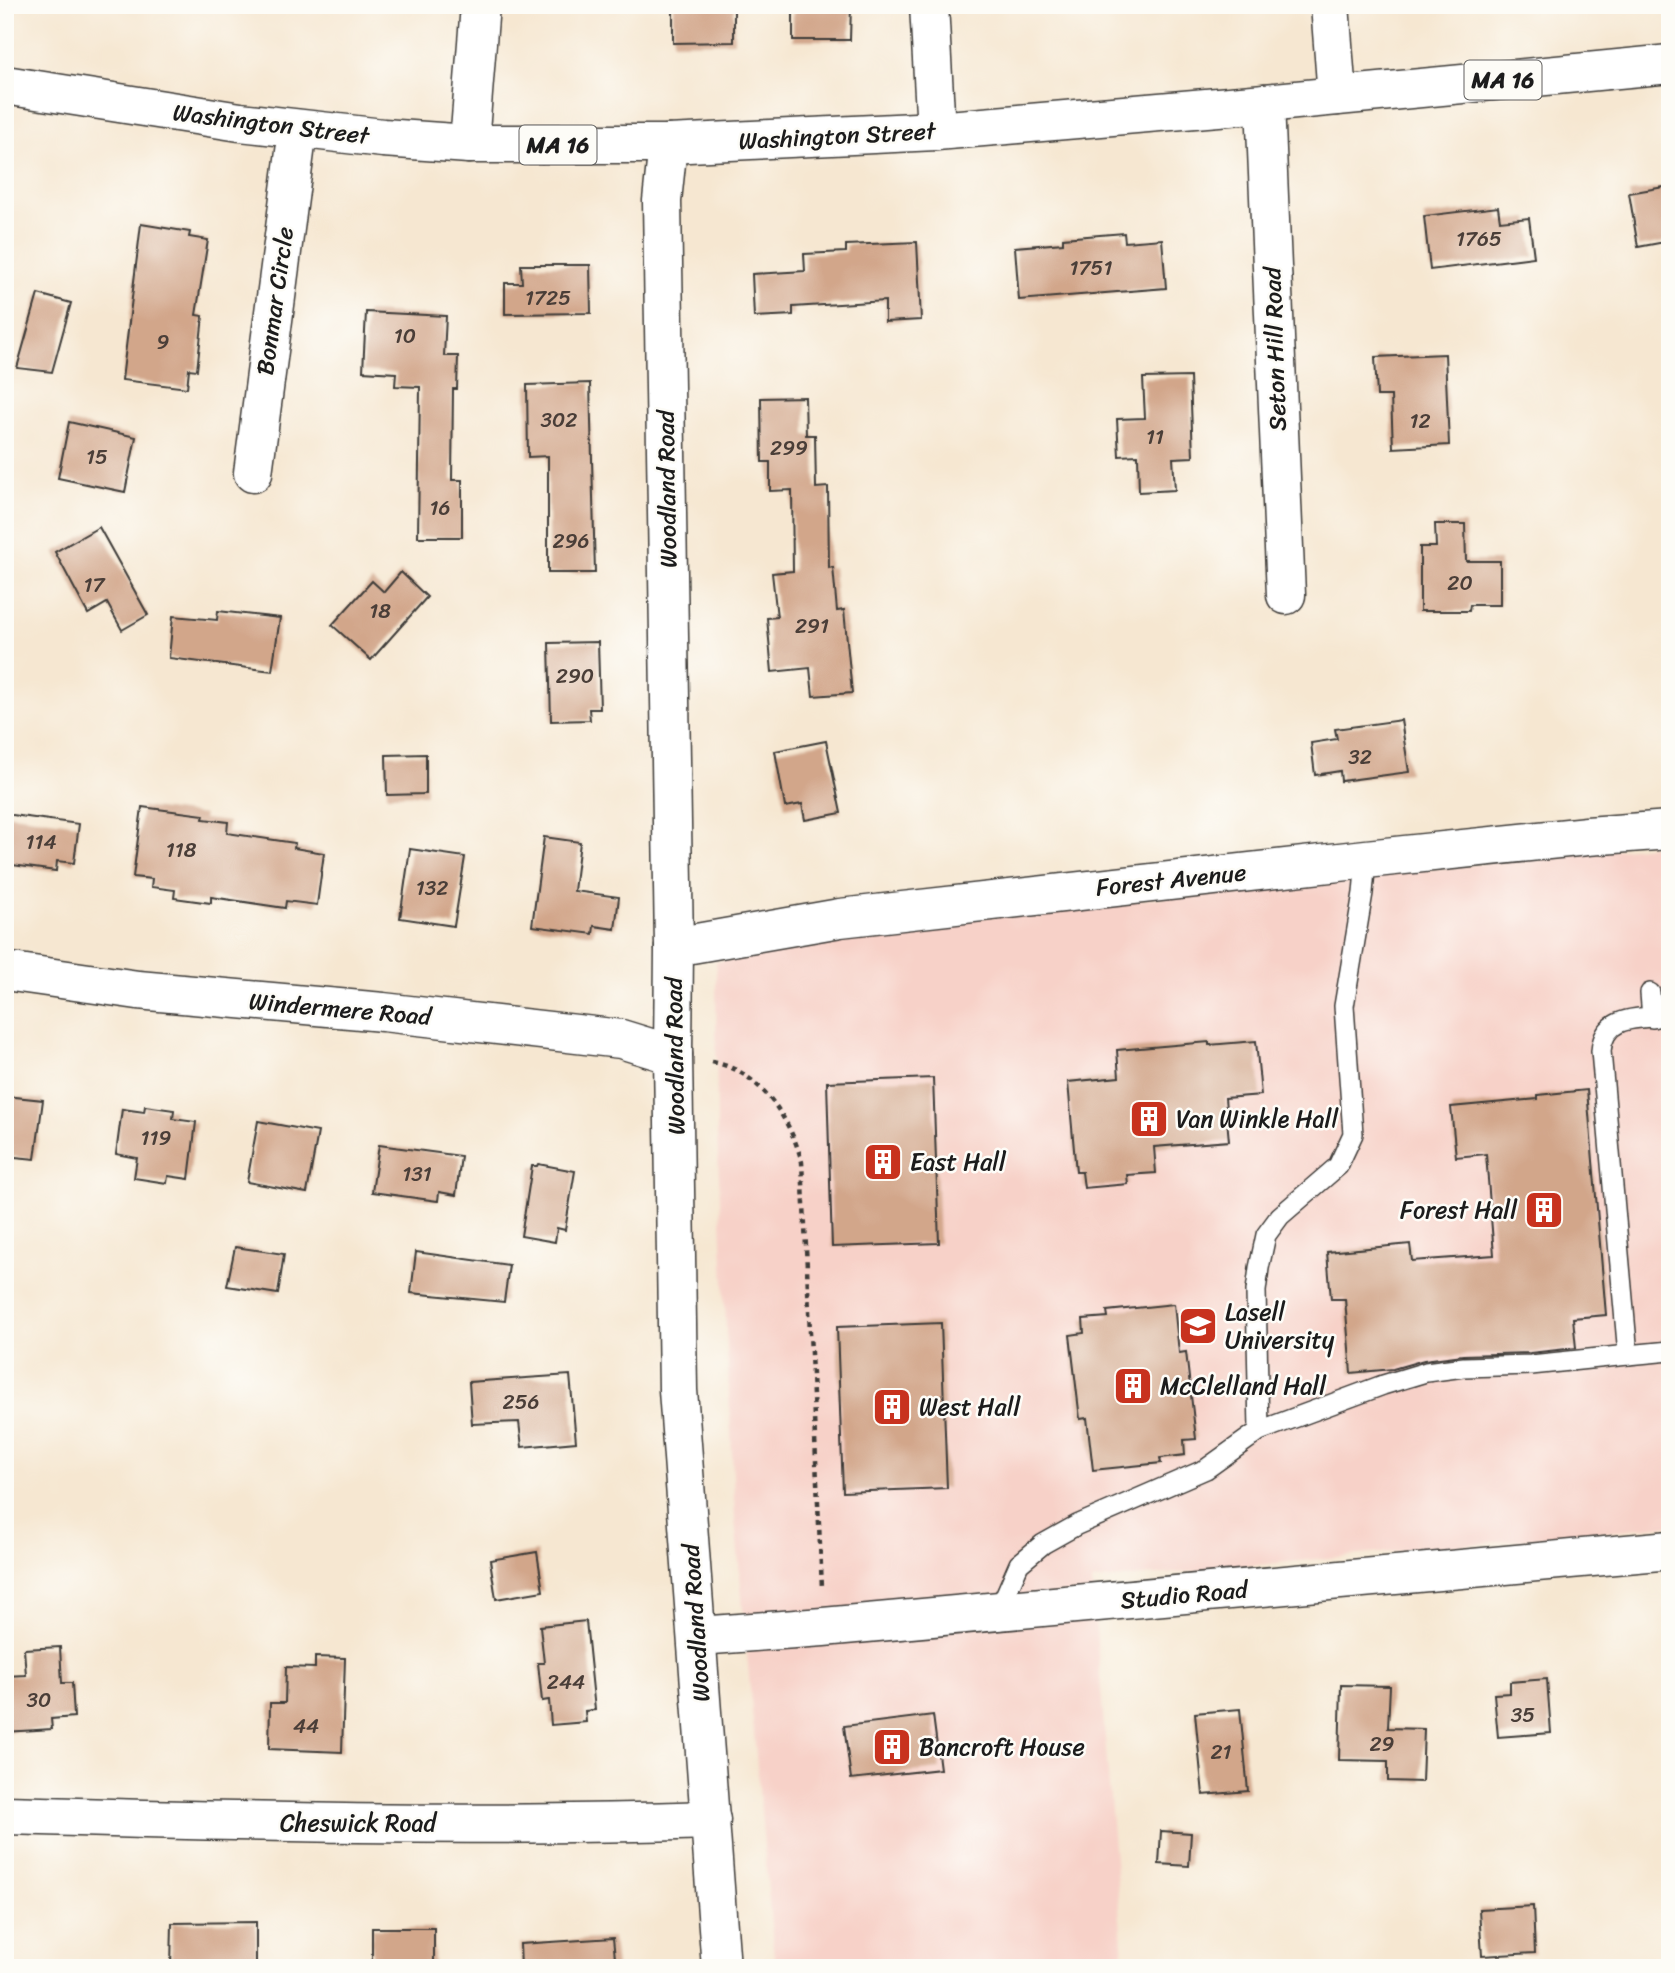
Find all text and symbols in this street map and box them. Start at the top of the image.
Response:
road number: MA 16 [1464,60,1542,100]
street label: Washington Street [171,91,373,157]
street label: Washington Street [737,110,938,162]
road number: MA 16 [520,126,596,164]
house number: 1765 [1456,220,1502,258]
street label: Bonmar Circle [244,224,306,378]
house number: 1751 [1070,249,1112,287]
street label: Seton Hill Road [1251,265,1299,432]
house number: 1725 [525,279,571,317]
house number: 10 [394,317,416,355]
house number: 9 [157,323,170,361]
house number: 302 [541,401,577,439]
house number: 12 [1409,402,1431,440]
street label: Woodland Road [645,408,689,568]
house number: 11 [1146,418,1164,456]
house number: 299 [770,429,808,467]
house number: 15 [86,438,108,476]
house number: 16 [430,489,450,527]
house number: 296 [553,522,589,560]
house number: 20 [1447,564,1473,602]
house number: 17 [84,566,107,604]
house number: 18 [369,592,391,630]
house number: 291 [795,607,829,645]
house number: 290 [556,657,594,695]
house number: 32 [1348,738,1372,776]
house number: 114 [25,823,57,861]
house number: 118 [166,831,197,869]
street label: Forest Avenue [1094,851,1248,909]
house number: 132 [416,869,448,907]
street label: Woodland Road [653,975,697,1135]
street label: Windermere Road [247,980,434,1038]
building icon: Van Winkle Hall [1128,1098,1170,1140]
place label: Van Winkle Hall [1176,1098,1339,1140]
house number: 119 [141,1119,172,1157]
building icon: East Hall [862,1141,904,1183]
place label: East Hall [910,1141,1007,1183]
house number: 131 [402,1155,432,1193]
place label: Forest Hall [1400,1189,1518,1231]
building icon: Forest Hall [1523,1189,1565,1231]
place label: Lasell University [1225,1291,1335,1361]
school or university icon: Lasell University [1177,1305,1219,1347]
building icon: McClelland Hall [1112,1365,1154,1407]
place label: McClelland Hall [1160,1365,1327,1407]
house number: 256 [503,1383,539,1421]
building icon: West Hall [871,1386,913,1428]
place label: West Hall [919,1386,1021,1428]
street label: Woodland Road [669,1541,722,1703]
street label: Studio Road [1119,1568,1252,1621]
house number: 244 [547,1663,585,1701]
house number: 30 [27,1681,51,1719]
house number: 35 [1511,1696,1535,1734]
house number: 44 [293,1707,319,1745]
house number: 29 [1369,1725,1395,1763]
building icon: Bancroft House [871,1726,913,1768]
place label: Bancroft House [919,1726,1085,1768]
house number: 21 [1210,1733,1232,1771]
street label: Cheswick Road [280,1802,437,1844]

